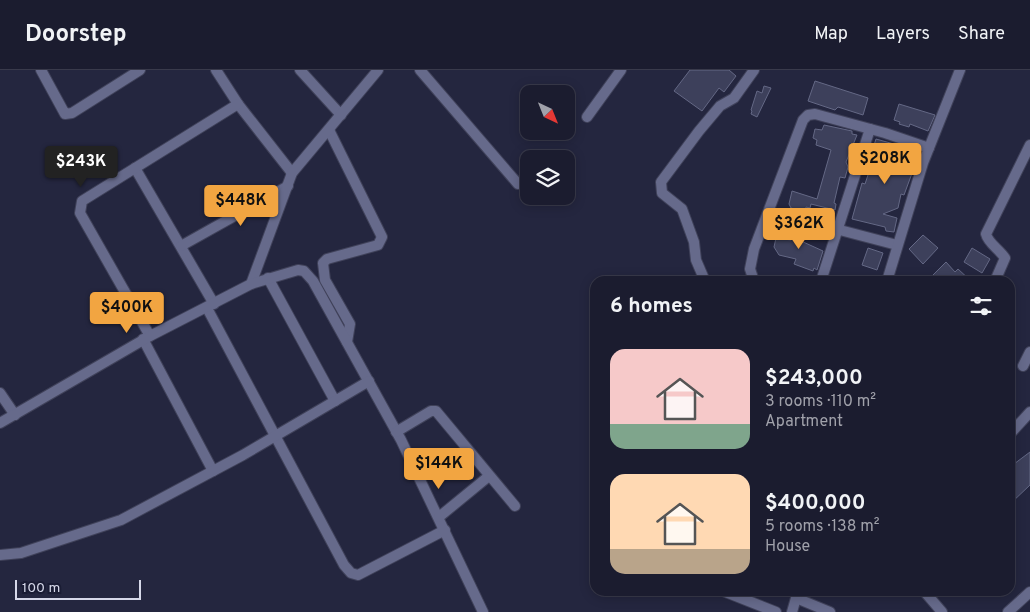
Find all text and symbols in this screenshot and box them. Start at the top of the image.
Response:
text: Doorstep [25,20,127,50]
text: Map [814,23,848,46]
text: Layers [876,23,930,46]
text: Share [958,23,1005,46]
north arrow [520,85,575,140]
map controls [520,85,575,205]
pin: $208K [850,142,920,185]
pin: $243K [46,146,116,188]
text: $208K [859,149,911,169]
button: layers [520,150,575,205]
text: $243K [56,152,106,172]
pin: $448K [206,184,276,227]
text: $448K [215,191,267,211]
pin: $362K [764,208,834,250]
text: $362K [774,214,824,234]
pin: $400K [92,292,162,334]
icon: filters [967,292,995,320]
text: 6 homes [610,293,693,320]
text: $400K [101,298,153,318]
text: $243,000 [765,365,863,392]
icon: home [650,369,710,429]
text: 3 rooms · 110 m² [765,392,876,412]
text: Apartment [765,412,843,432]
pin: $144K [404,448,474,490]
text: $144K [415,454,463,474]
text: $400,000 [765,490,866,517]
icon: home [650,494,710,554]
text: 5 rooms · 138 m² [765,517,880,537]
text: House [765,537,810,557]
scale bar [15,577,141,600]
text: 100 m [22,580,60,597]

